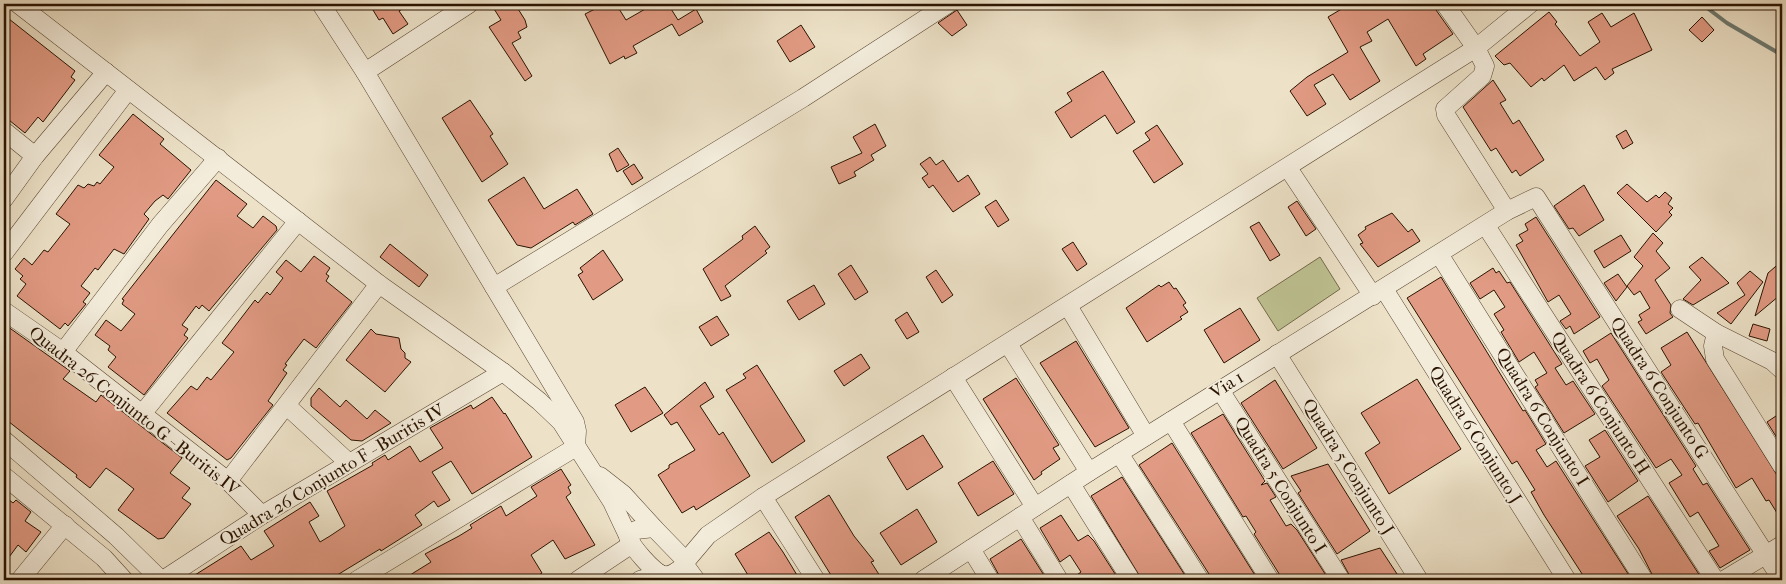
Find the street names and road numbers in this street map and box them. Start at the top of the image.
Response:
street label: Quadra 6 Conjunto G [1605,313,1713,463]
street label: Quadra 26 Conjunto G - Buritis IV [24,322,245,501]
street label: Quadra 6 Conjunto H [1546,328,1654,478]
street label: Quadra 6 Conjunto I [1491,344,1593,490]
street label: Quadra 6 Conjunto J [1424,362,1526,508]
street label: Via 1 [1205,367,1248,404]
street label: Quadra 5 Conjunto J [1298,395,1398,539]
street label: Quadra 26 Conjunto F - Buritis IV [216,399,449,551]
street label: Quadra 5 Conjunto I [1230,413,1330,557]

